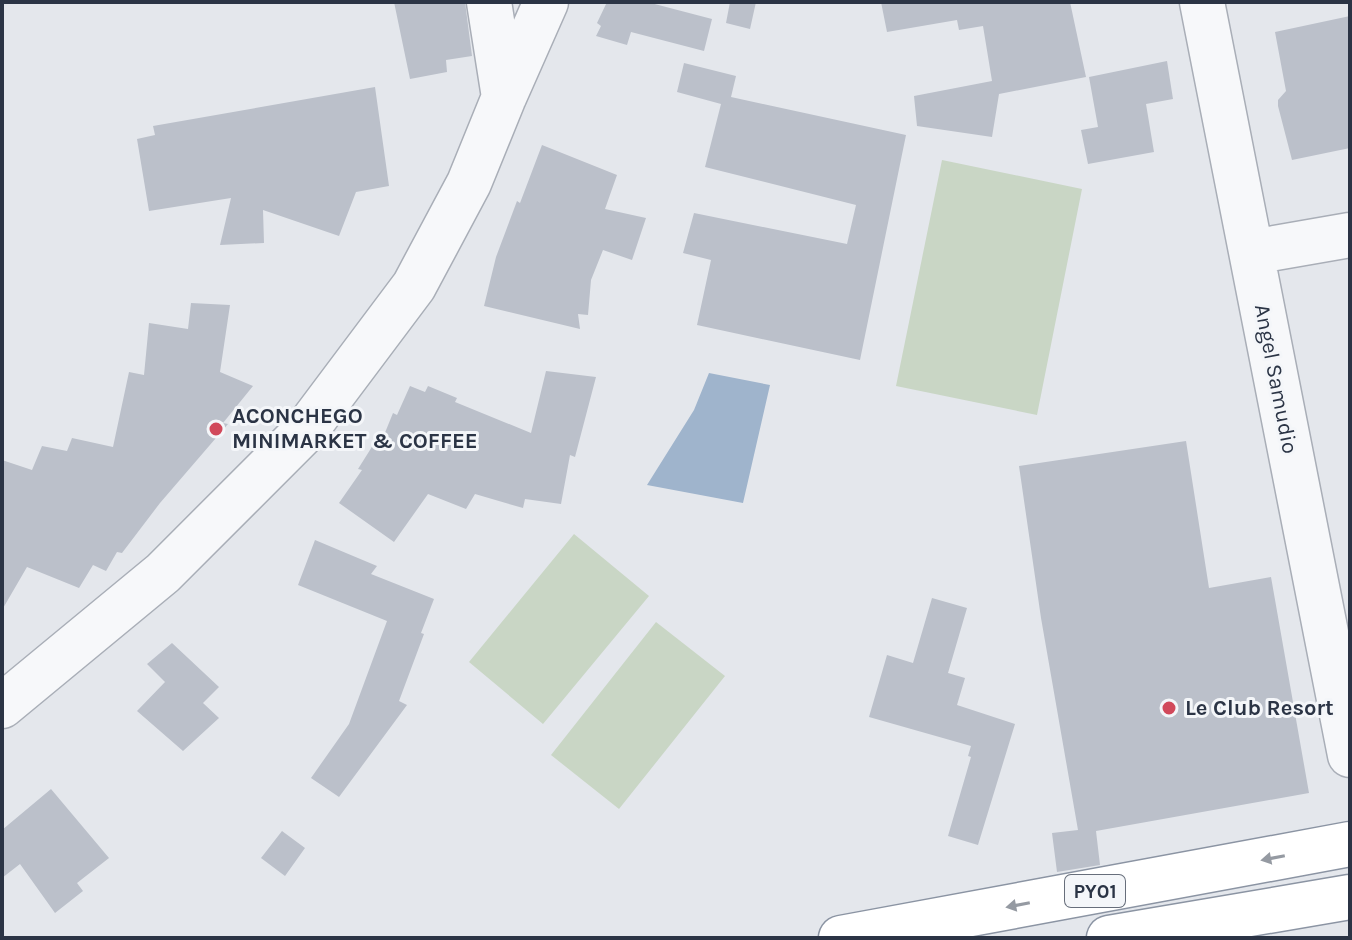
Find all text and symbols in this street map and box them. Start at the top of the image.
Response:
street label: Angel Samudio [1249,302,1303,456]
place label: ACONCHEGO MINIMARKET & COFFEE [232,403,478,454]
marker: ACONCHEGO MINIMARKET & COFFEE [207,420,225,438]
place label: Le Club Resort [1185,695,1334,721]
marker: Le Club Resort [1160,699,1178,717]
one-way arrow [1261,852,1286,864]
road number: PY01 [1065,875,1125,907]
one-way arrow [1005,900,1030,912]

